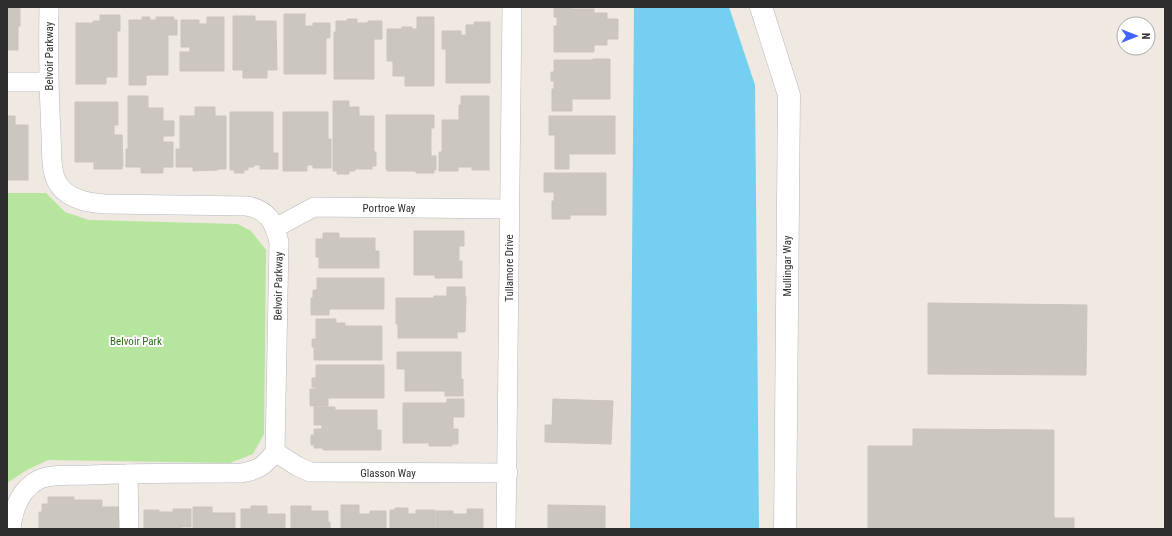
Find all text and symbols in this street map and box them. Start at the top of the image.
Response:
north arrow [1116,16,1156,56]
street label: Belvoir Parkway [43,21,56,90]
text: N [1139,33,1152,40]
street label: Portroe Way [363,202,416,215]
street label: Tullamore Drive [503,234,516,302]
street label: Mullingar Way [781,235,794,297]
street label: Belvoir Parkway [271,251,286,321]
park label: Belvoir Park [110,335,162,348]
street label: Glasson Way [360,467,416,480]

